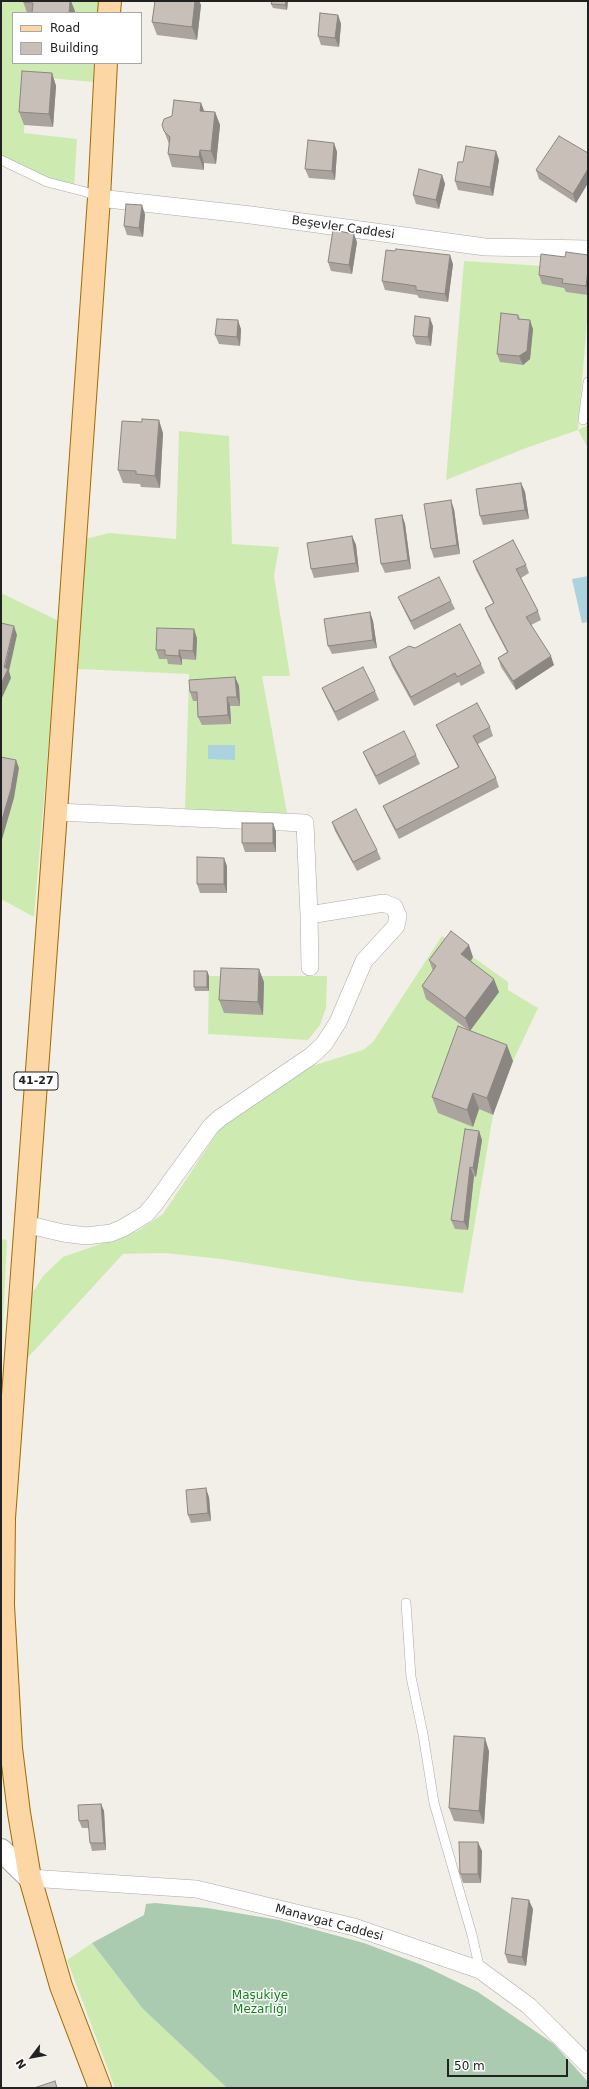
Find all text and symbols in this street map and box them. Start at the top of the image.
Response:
legend [12,12,142,64]
text: Road [50,21,80,35]
text: Building [50,41,99,55]
street label: Beşevler Caddesi [291,214,395,242]
road number: 41-27 [14,1072,58,1090]
street label: Manavgat Caddesi [273,1902,385,1944]
park label: Maşukiye Mezarlığı [232,1989,288,2017]
north arrow [12,2037,52,2077]
scale bar [449,2051,570,2077]
text: N [13,2056,29,2071]
text: 50 m [454,2059,485,2073]

